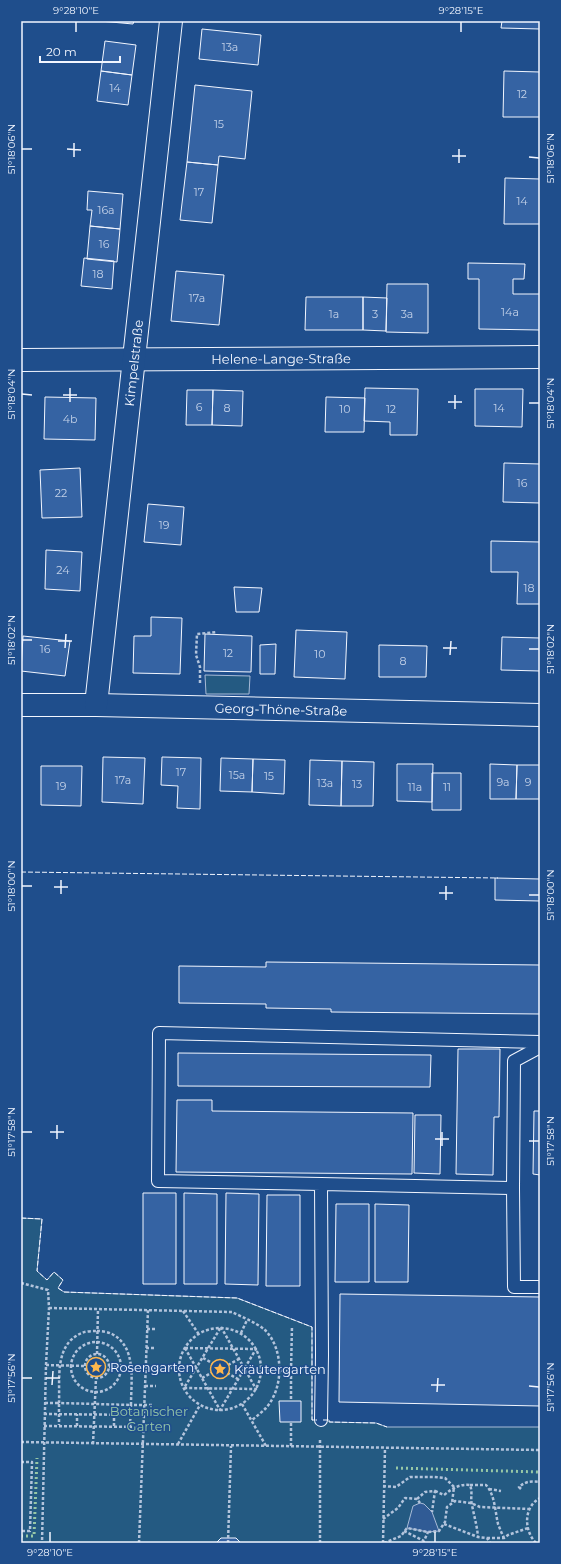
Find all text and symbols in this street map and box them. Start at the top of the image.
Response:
text: 9°28'10"E [53,4,99,17]
text: 9°28'15"E [439,4,484,17]
scale bar [40,38,120,64]
house number: 13a [222,40,238,54]
text: 20 m [46,44,77,59]
house number: 14 [109,81,121,95]
house number: 12 [517,87,527,101]
house number: 15 [214,117,224,131]
text: 51°18'06"N [5,124,18,174]
text: 51°18'06"N [544,133,557,183]
house number: 17 [194,185,204,199]
house number: 14 [516,194,528,208]
house number: 16a [97,203,115,217]
house number: 16 [99,237,110,251]
house number: 18 [93,267,104,281]
house number: 17a [189,291,205,305]
house number: 14a [501,305,519,319]
house number: 1a [329,307,339,321]
house number: 3 [372,307,378,321]
house number: 3a [401,307,413,321]
street label: Kimpelstraße [121,319,146,407]
street label: Helene-Lange-Straße [211,350,351,367]
text: 51°18'04"N [5,369,18,419]
text: 51°18'04"N [544,378,557,428]
house number: 6 [196,400,203,414]
house number: 8 [223,401,231,415]
house number: 14 [493,401,505,415]
house number: 10 [339,402,351,416]
house number: 12 [386,402,396,416]
house number: 4b [63,412,77,426]
house number: 16 [517,476,528,490]
house number: 22 [55,486,67,500]
house number: 19 [159,518,170,532]
house number: 24 [56,563,70,577]
house number: 18 [524,581,535,595]
text: 51°18'02"N [5,615,18,665]
text: 51°18'02"N [544,624,557,674]
house number: 16 [40,642,51,656]
house number: 12 [223,646,233,660]
house number: 10 [314,647,326,661]
house number: 8 [399,654,407,668]
street label: Georg-Thöne-Straße [214,700,348,719]
house number: 17 [176,765,186,779]
house number: 15a [229,768,245,782]
house number: 15 [264,769,274,783]
house number: 17a [115,773,131,787]
house number: 9a [496,775,510,789]
house number: 9 [525,775,532,789]
house number: 13a [317,776,333,790]
house number: 13 [352,777,362,791]
house number: 19 [56,779,67,793]
house number: 11a [408,780,422,794]
house number: 11 [443,780,451,794]
text: 51°18'00"N [5,860,18,912]
text: 51°18'00"N [544,869,557,921]
text: 51°17'58"N [5,1107,18,1157]
text: 51°17'58"N [544,1116,557,1166]
text: 51°17'56"N [5,1353,18,1403]
place icon: Rosengarten [85,1356,107,1378]
place icon: Kräutergarten [209,1358,231,1380]
place label: Rosengarten [110,1359,194,1375]
place label: Kräutergarten [234,1361,326,1377]
text: 51°17'56"N [544,1362,557,1412]
park label: Botanischer Garten [110,1403,188,1434]
text: 9°28'10"E [27,1546,73,1559]
text: 9°28'15"E [413,1546,458,1559]

